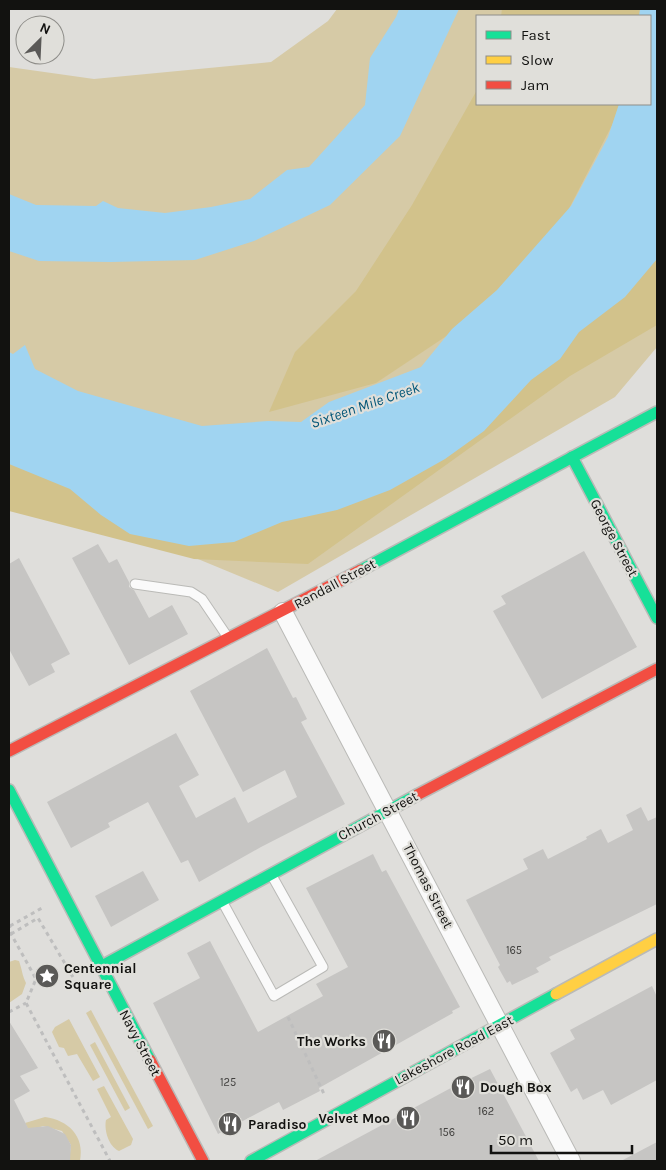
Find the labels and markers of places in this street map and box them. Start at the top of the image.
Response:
place label: Centennial Square [64,960,136,993]
place icon: Centennial Square [34,963,60,989]
restaurant icon: The Works [371,1028,397,1054]
place label: The Works [297,1033,366,1050]
restaurant icon: Dough Box [450,1074,476,1100]
place label: Dough Box [480,1079,552,1096]
restaurant icon: Velvet Moo [395,1105,421,1131]
place label: Velvet Moo [319,1110,390,1127]
restaurant icon: Paradiso [217,1111,243,1137]
place label: Paradiso [248,1116,307,1133]

